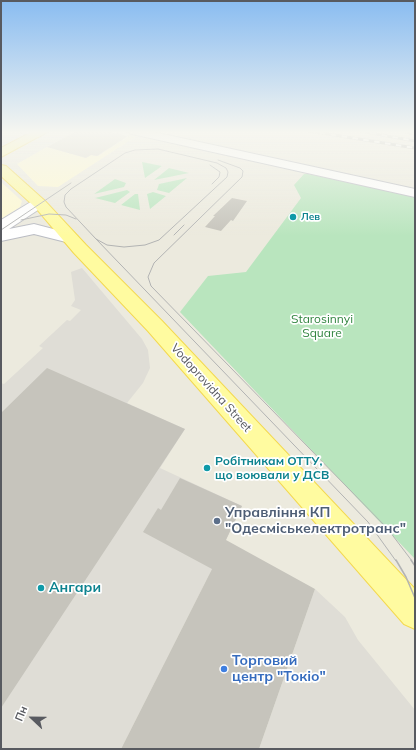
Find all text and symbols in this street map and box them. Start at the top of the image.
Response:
place label: Лев [301,211,320,223]
marker: Лев [288,212,298,222]
park label: Starosinnyi Square [291,312,353,340]
street label: Vodoprovidna Street [168,341,254,435]
place label: Робітникам ОТТУ, що воювали у ДСВ [215,454,329,482]
marker: Робітникам ОТТУ, що воювали у ДСВ [202,463,212,473]
place label: Управління КП "Одесміськелектротранс" [225,505,406,538]
marker: Управління КП "Одесміськелектротранс" [212,516,222,526]
place label: Ангари [49,580,101,596]
marker: Ангари [36,583,46,593]
place label: Торговий центр "Токіо" [232,653,326,686]
marker: Торговий центр "Токіо" [219,664,229,674]
north arrow [12,698,52,738]
text: Пн [12,704,30,723]

